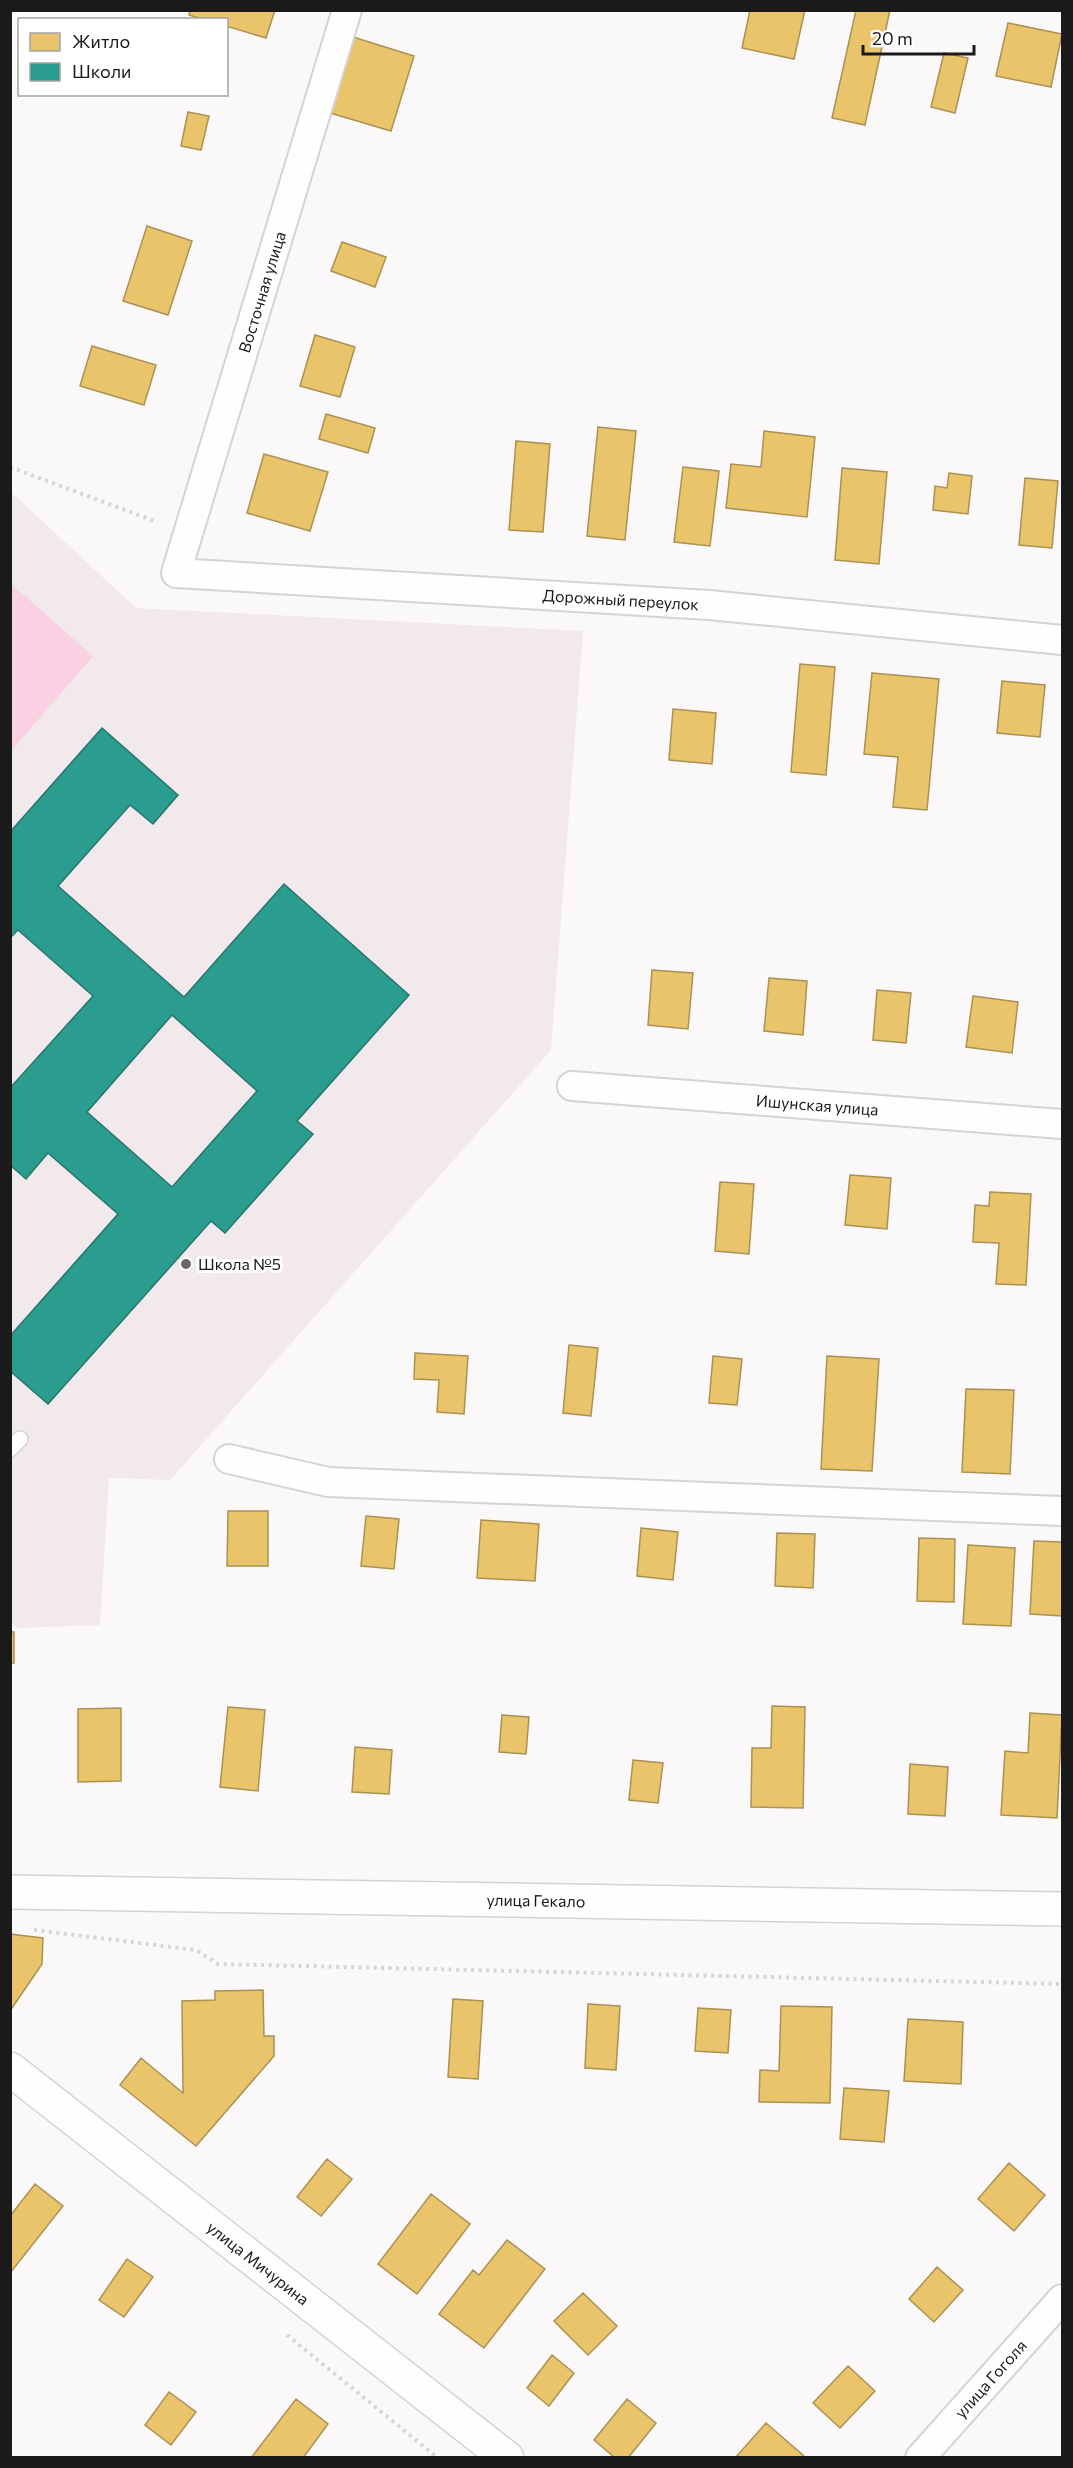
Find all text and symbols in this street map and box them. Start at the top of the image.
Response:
legend [18,18,228,96]
scale bar [863,18,974,56]
text: 20 m [872,27,913,49]
text: Житло [72,30,130,52]
text: Школи [72,60,131,82]
street label: Восточная улица [234,229,289,355]
street label: Дорожный переулок [542,585,700,613]
street label: Ишунская улица [755,1090,879,1119]
place label: Школа №5 [198,1254,281,1273]
marker: Школа №5 [179,1257,193,1271]
street label: улица Гекало [486,1890,585,1910]
street label: улица Мичурина [204,2217,313,2308]
street label: улица Гоголя [950,2336,1030,2422]

